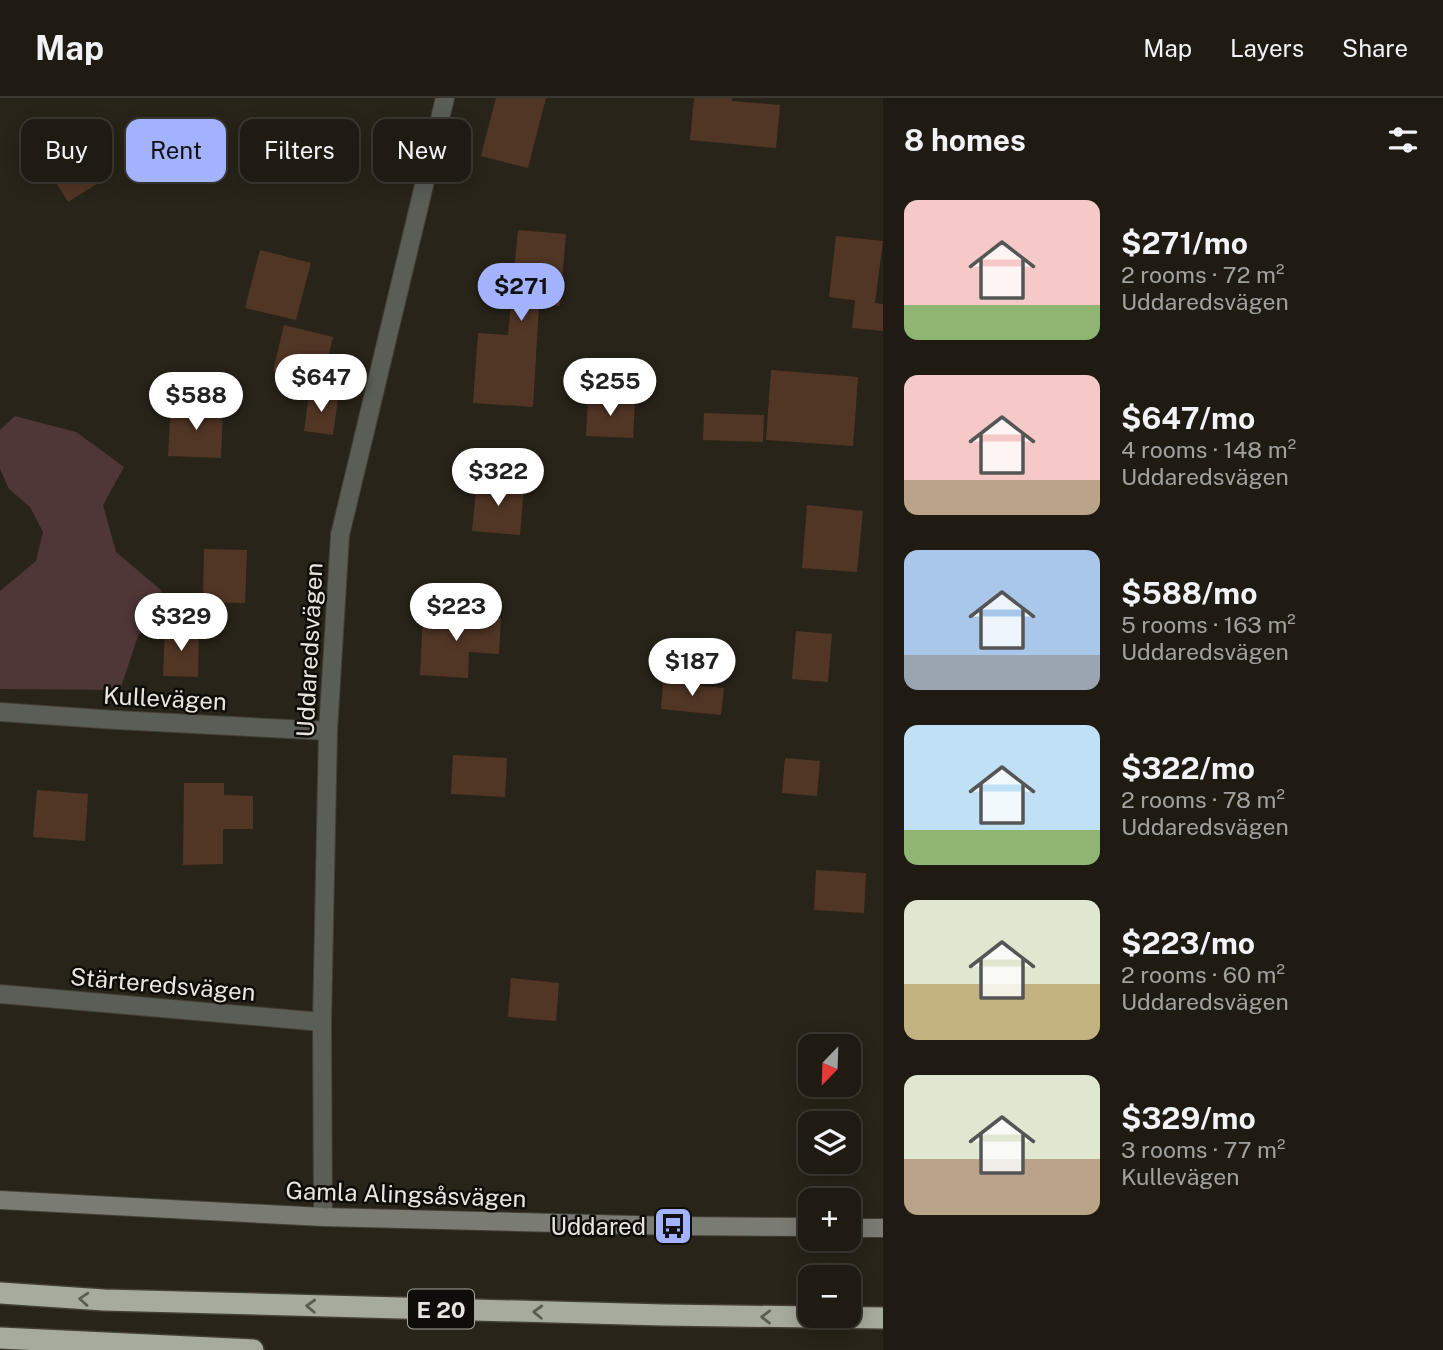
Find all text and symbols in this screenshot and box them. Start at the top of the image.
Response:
text: Map [35,29,104,67]
text: Map [1143,34,1192,62]
text: Layers [1230,34,1304,62]
text: Share [1342,34,1408,62]
chip: Buy [21,119,112,182]
chip: Rent [126,119,226,182]
chip: Filters [240,119,359,182]
chip: New [373,119,471,182]
icon: filters [1384,121,1422,159]
text: 8 homes [904,122,1026,158]
text: $271/mo [1121,225,1248,261]
icon: home [960,228,1044,312]
text: 2 rooms · 72 m² [1121,261,1284,288]
pin: $271 [480,264,562,323]
text: $271 [494,272,548,299]
text: Uddaredsvägen [1121,288,1289,315]
pin: $647 [280,354,362,414]
pin: $255 [569,358,651,418]
text: $647 [291,363,351,390]
text: $255 [579,367,641,394]
pin: $588 [155,372,237,432]
text: $588 [165,381,227,408]
text: $647/mo [1121,400,1255,436]
icon: home [960,403,1044,487]
text: 4 rooms · 148 m² [1121,436,1296,463]
pin: $322 [457,448,539,508]
text: $322 [468,457,528,484]
text: Uddaredsvägen [1121,463,1289,490]
street label: Uddaredsvägen [290,562,328,738]
text: $588/mo [1121,575,1257,611]
icon: home [960,578,1044,662]
pin: $223 [415,584,497,643]
text: $223 [426,592,486,619]
pin: $329 [140,594,222,653]
text: $329 [151,602,211,629]
text: 5 rooms · 163 m² [1121,611,1296,638]
pin: $187 [651,638,733,698]
text: Uddaredsvägen [1121,638,1289,665]
text: $187 [665,647,719,674]
street label: Kullevägen [102,681,228,715]
text: $322/mo [1121,750,1255,786]
icon: home [960,753,1044,837]
text: 2 rooms · 78 m² [1121,786,1285,813]
text: Uddaredsvägen [1121,813,1289,840]
text: $223/mo [1121,925,1255,961]
icon: home [960,928,1044,1012]
text: 2 rooms · 60 m² [1121,961,1285,988]
street label: Stärteredsvägen [69,962,257,1006]
text: Uddaredsvägen [1121,988,1289,1015]
north arrow [798,1034,861,1097]
map controls [798,1034,861,1328]
text: $329/mo [1121,1100,1256,1136]
icon: home [960,1103,1044,1187]
button: layers [798,1111,861,1174]
text: 3 rooms · 77 m² [1121,1136,1285,1163]
text: Kullevägen [1121,1163,1240,1190]
street label: Gamla Alingsåsvägen [285,1176,527,1212]
button: + [798,1188,861,1251]
bus stop icon: Uddared [652,1205,694,1247]
place label: Uddared [550,1212,646,1240]
button: − [798,1265,861,1328]
road number: E 20 [408,1290,474,1328]
one-way arrow [78,1292,89,1307]
one-way arrow [305,1298,316,1314]
one-way arrow [533,1304,543,1320]
one-way arrow [760,1309,771,1325]

